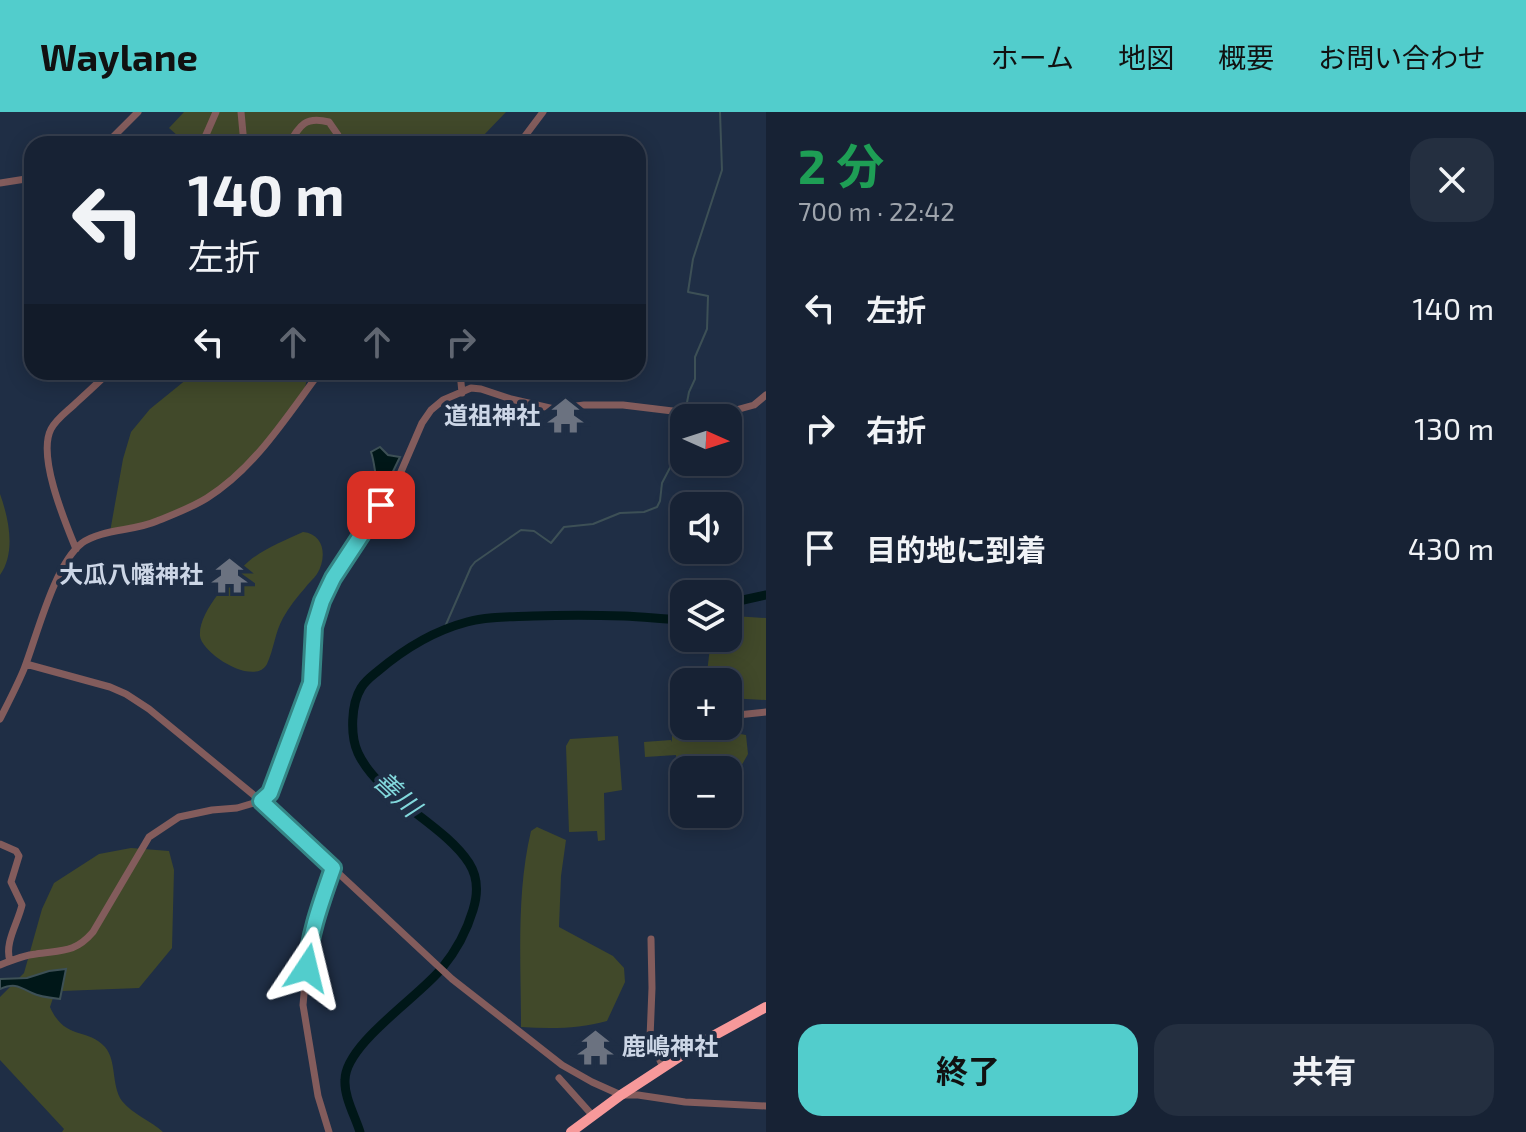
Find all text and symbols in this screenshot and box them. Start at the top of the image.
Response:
text: Waylane [40,33,198,79]
text: ホーム [991,40,1074,74]
text: 地図 [1118,40,1174,74]
text: 概要 [1218,40,1274,74]
text: お問い合わせ [1318,40,1486,74]
text: 2 分 [798,136,884,194]
button: close [1410,138,1494,222]
text: 140 m [188,160,345,227]
icon: left [56,168,160,272]
text: 700 m · 22:42 [798,195,955,226]
text: 左折 [188,234,260,277]
icon: left [798,286,842,330]
text: 140 m [1413,290,1494,326]
text: 左折 [866,291,926,327]
icon: left [187,320,231,364]
icon: ahead [271,320,315,364]
icon: ahead [355,320,399,364]
icon: right [439,320,483,364]
temple icon: 道祖神社 [547,397,585,435]
place label: 道祖神社 [444,400,540,429]
north arrow [670,404,742,476]
map controls [670,404,742,828]
icon: right [798,406,842,450]
text: 130 m [1414,410,1494,446]
text: 右折 [866,411,926,447]
pin [347,471,415,539]
icon: arrive [359,483,403,527]
button: sound [670,492,742,564]
icon: arrive [798,526,842,570]
text: 430 m [1408,530,1494,566]
text: 目的地に到着 [866,531,1046,567]
temple icon: 大瓜八幡神社 [210,556,248,594]
place label: 大瓜八幡神社 [59,559,203,588]
button: layers [670,580,742,652]
button: + [670,668,742,740]
button: − [670,756,742,828]
water label: 善川 [368,764,430,824]
position arrow [265,926,349,1010]
button: 終了 [798,1024,1138,1116]
button: 共有 [1154,1024,1494,1116]
temple icon: 鹿嶋神社 [577,1028,615,1066]
place label: 鹿嶋神社 [622,1031,718,1060]

